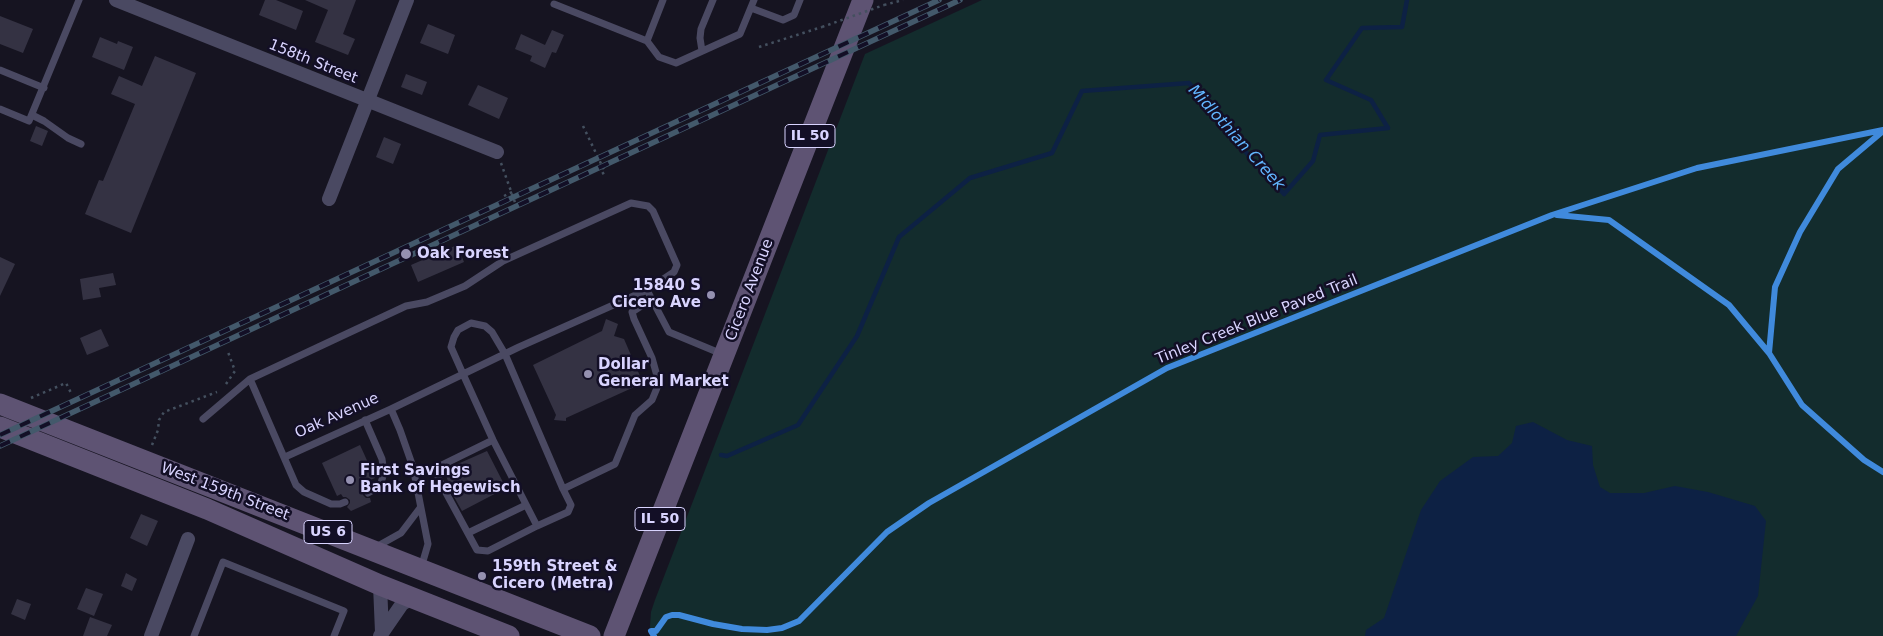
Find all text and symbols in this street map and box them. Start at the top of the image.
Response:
street label: 158th Street [266,36,360,88]
water label: Midlothian Creek [1184,81,1288,195]
road number: IL 50 [785,124,835,148]
street label: Cicero Avenue [722,237,778,343]
place label: Oak Forest [417,245,509,263]
marker: Oak Forest [399,247,413,261]
street label: Tinley Creek Blue Paved Trail [1153,271,1361,369]
place label: 15840 S Cicero Ave [612,277,701,312]
marker: 15840 S Cicero Ave [705,289,717,301]
place label: Dollar General Market [598,356,729,391]
marker: Dollar General Market [582,368,594,380]
street label: Oak Avenue [292,389,382,443]
street label: West 159th Street [158,459,292,525]
place label: First Savings Bank of Hegewisch [360,462,521,497]
marker: First Savings Bank of Hegewisch [344,474,356,486]
road number: IL 50 [635,508,685,530]
road number: US 6 [304,520,352,544]
place label: 159th Street & Cicero (Metra) [492,558,618,593]
marker: 159th Street & Cicero (Metra) [476,570,488,582]

